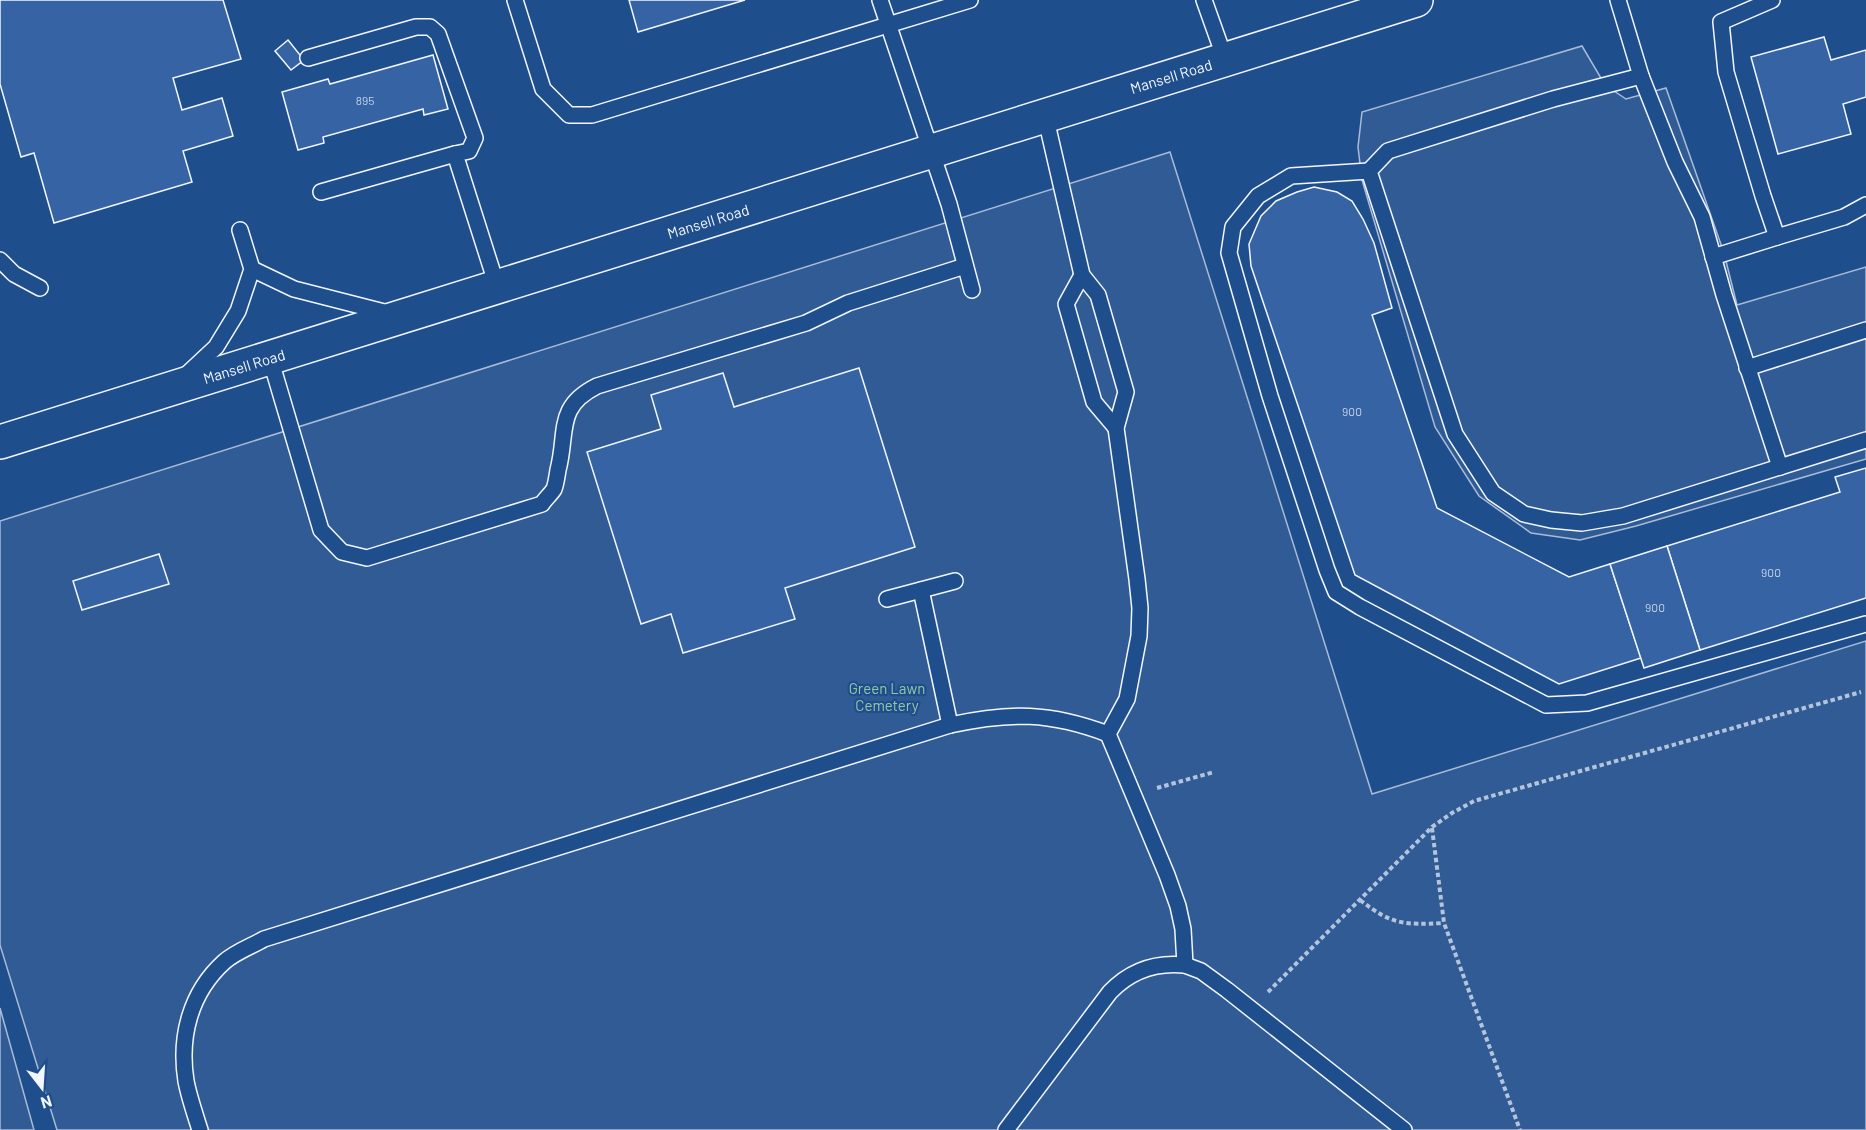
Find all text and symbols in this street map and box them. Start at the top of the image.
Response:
street label: Mansell Road [1128,55,1214,97]
house number: 895 [356,93,374,107]
street label: Mansell Road [665,200,751,242]
street label: Mansell Road [201,345,287,387]
house number: 900 [1342,404,1362,418]
house number: 900 [1761,565,1781,579]
house number: 900 [1645,600,1665,614]
park label: Green Lawn Cemetery [849,679,925,714]
north arrow [12,1058,72,1118]
text: N [39,1092,54,1113]

